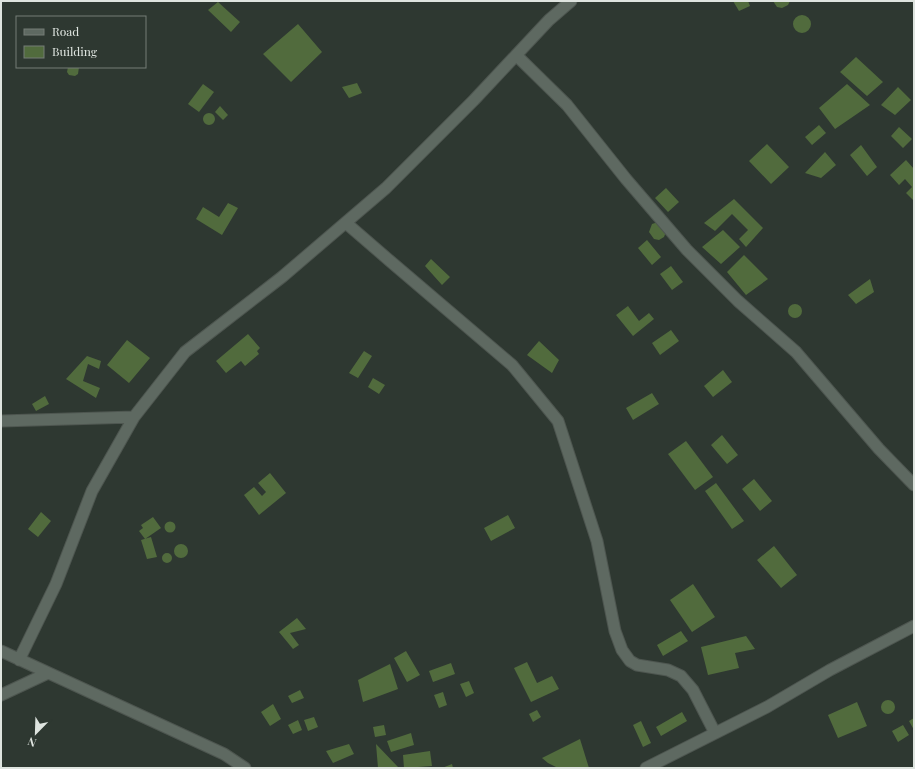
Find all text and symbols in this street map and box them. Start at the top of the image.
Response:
legend [16,16,146,68]
text: Road [52,23,79,39]
text: Building [52,43,98,59]
north arrow [16,713,56,753]
text: N [25,734,38,751]

